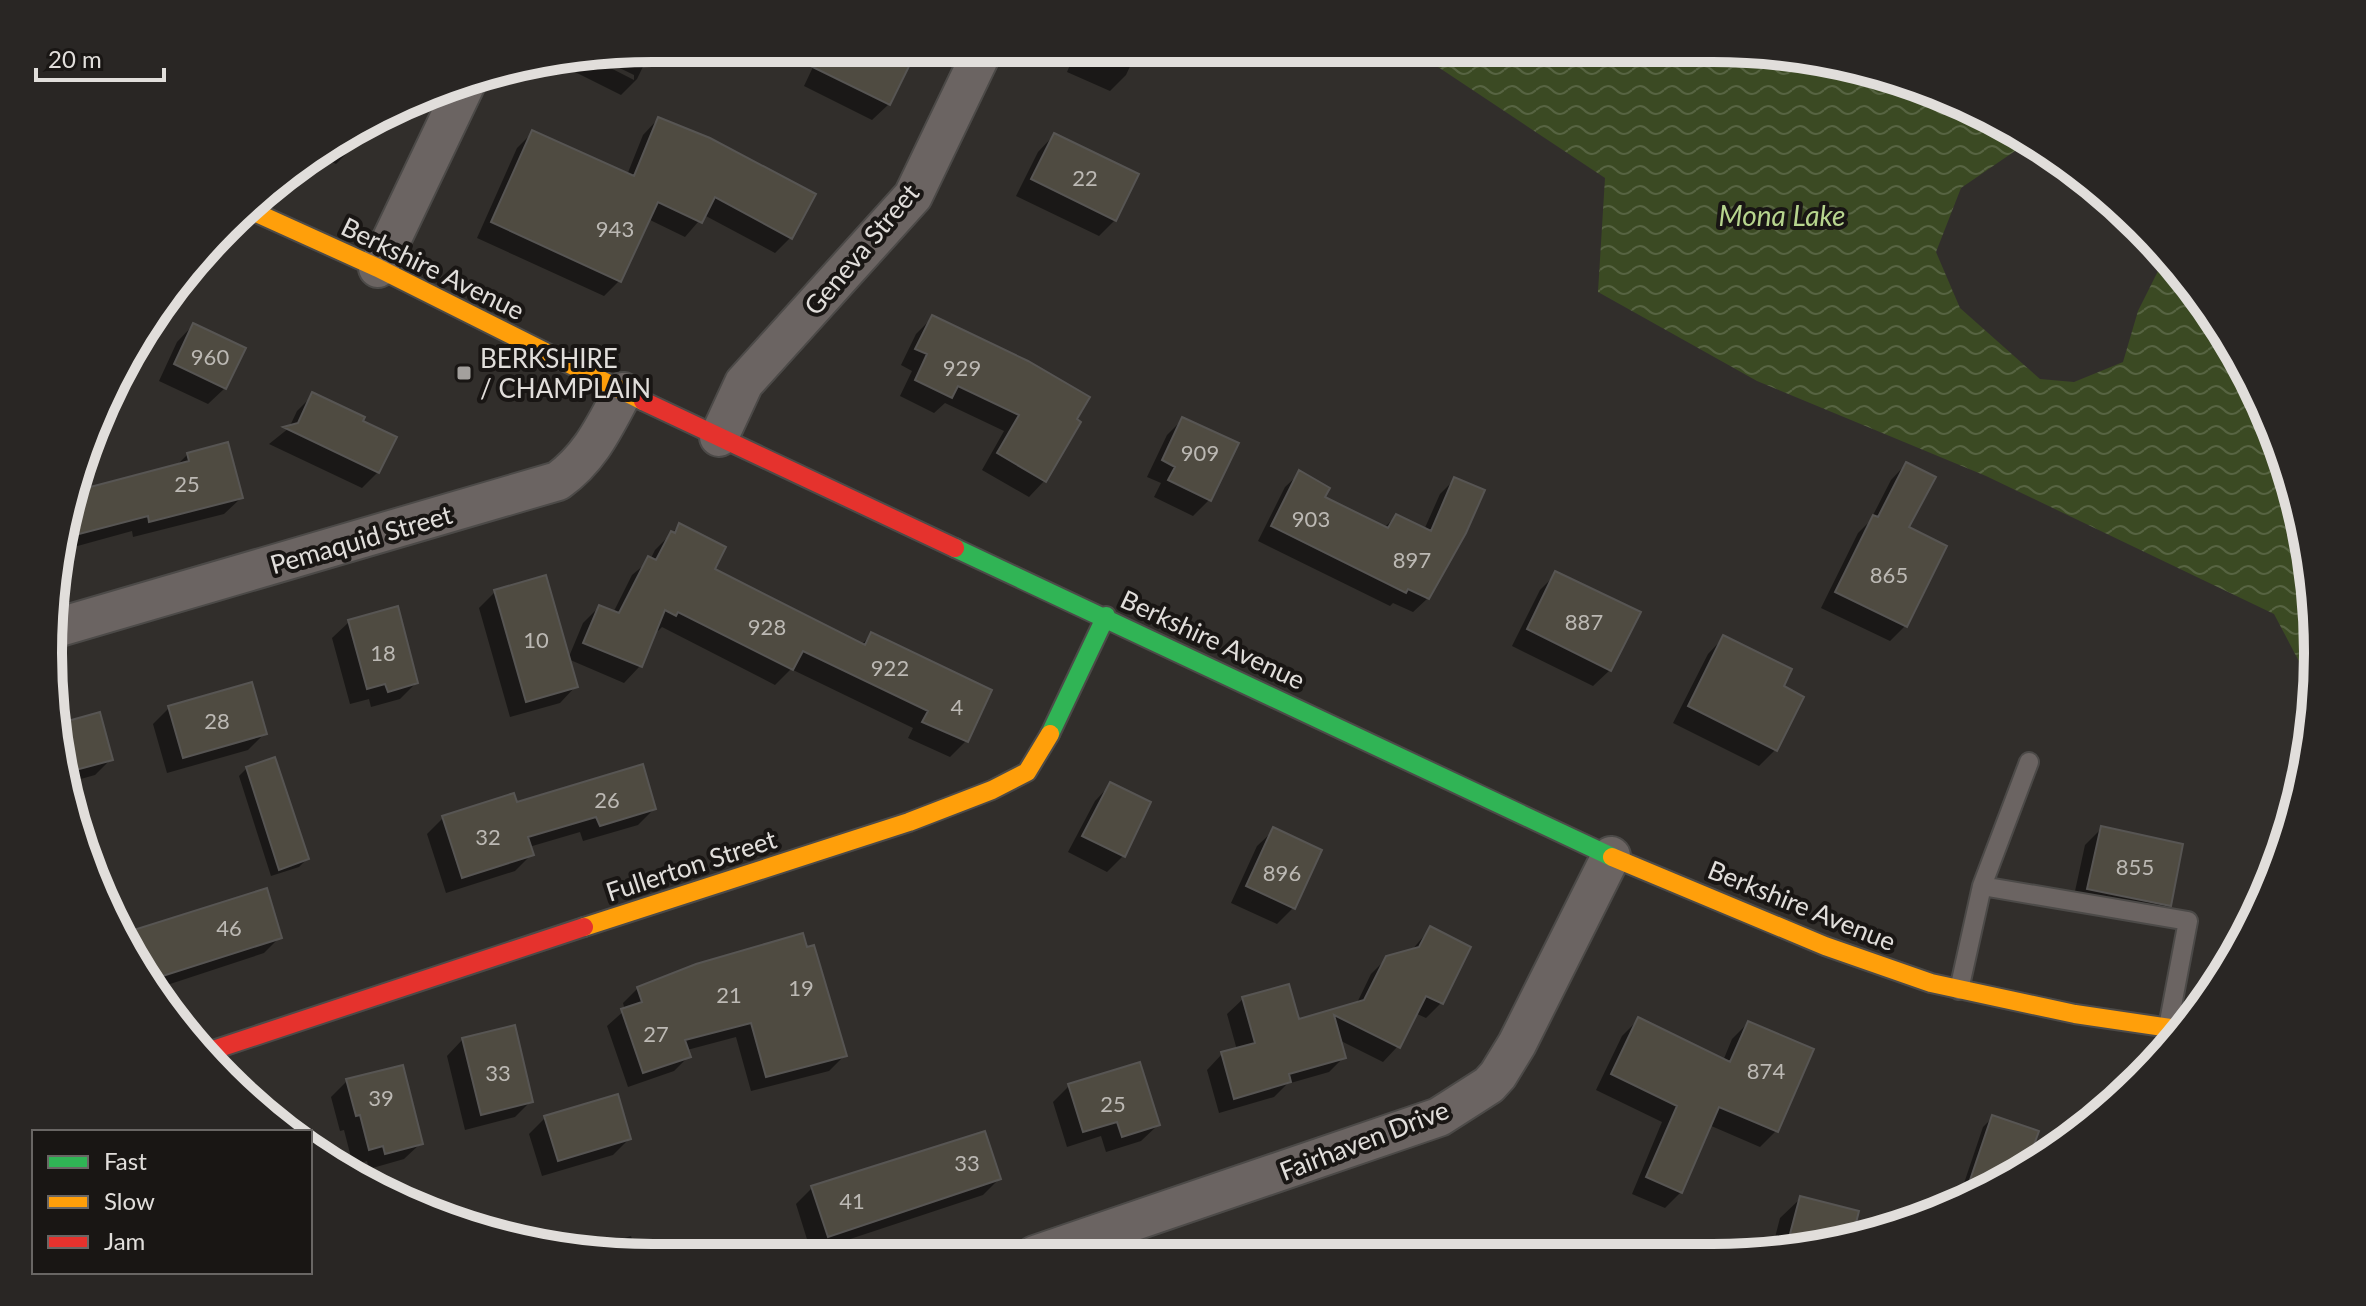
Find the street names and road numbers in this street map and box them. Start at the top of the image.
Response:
street label: Geneva Street [797,176,926,321]
street label: Berkshire Avenue [336,210,530,326]
street label: Pemaquid Street [266,498,456,580]
street label: Berkshire Avenue [1116,582,1310,696]
street label: Fullerton Street [602,822,781,908]
street label: Berkshire Avenue [1703,853,1901,957]
street label: Fairhaven Drive [1275,1093,1453,1187]

